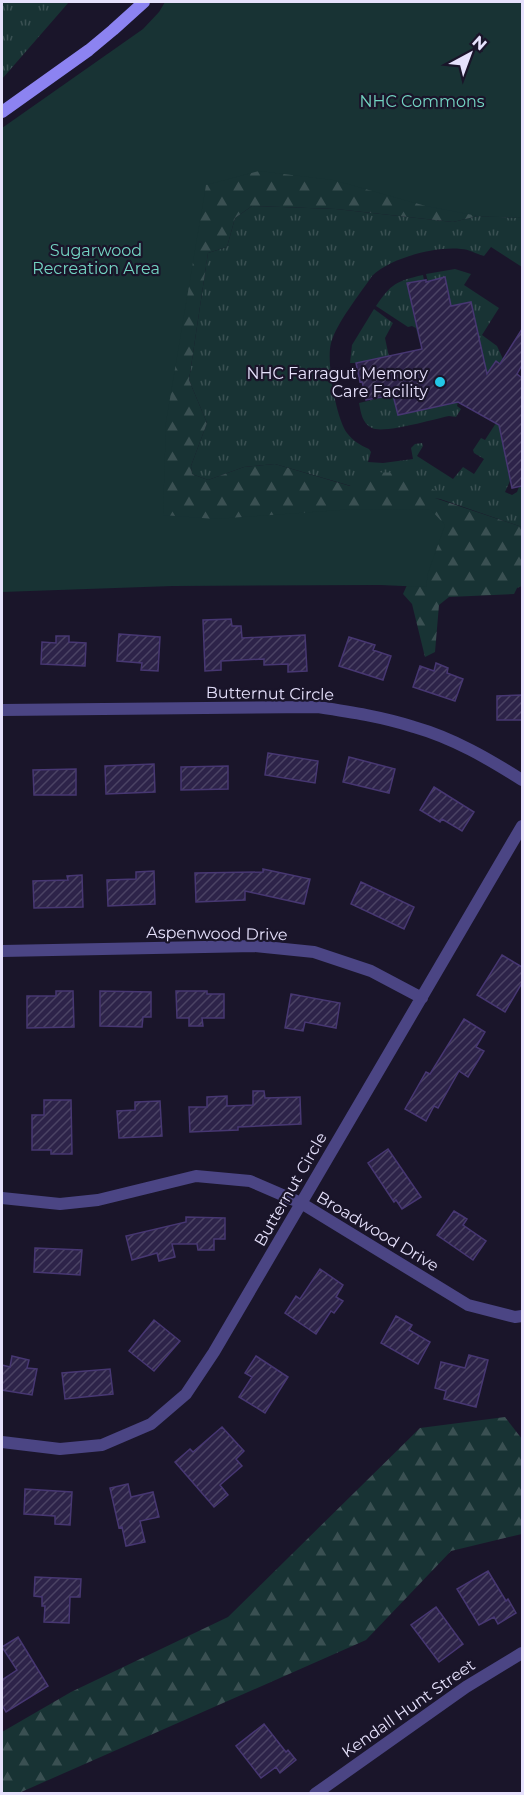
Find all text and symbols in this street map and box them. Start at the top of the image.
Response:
north arrow [440,24,500,84]
text: N [468,32,491,54]
park label: NHC Commons [359,92,485,111]
park label: Sugarwood Recreation Area [32,241,160,278]
place label: NHC Farragut Memory Care Facility [246,364,428,401]
marker: NHC Farragut Memory Care Facility [433,375,447,389]
street label: Butternut Circle [206,683,334,704]
street label: Aspenwood Drive [146,923,288,944]
street label: Butternut Circle [250,1129,331,1250]
street label: Broadwood Drive [313,1187,442,1275]
street label: Kendall Hunt Street [338,1655,479,1762]

